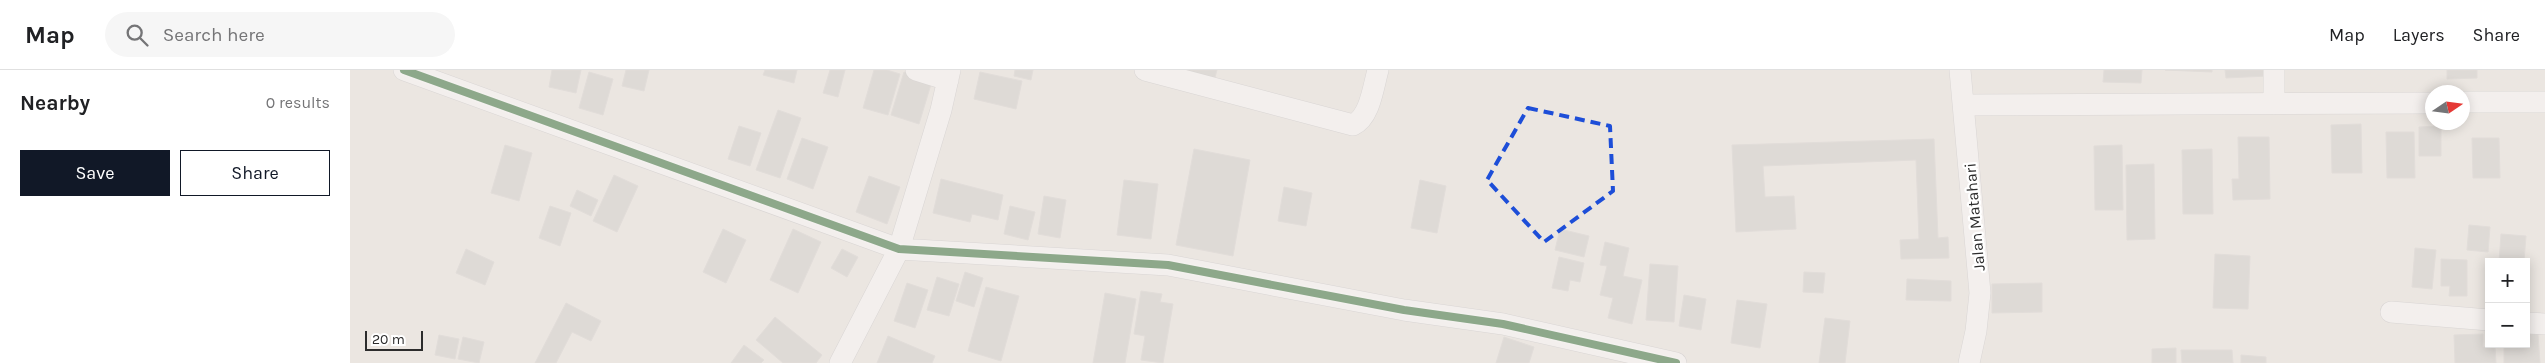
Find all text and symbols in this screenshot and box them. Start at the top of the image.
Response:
search box [105,12,455,57]
text: Map [25,21,75,49]
icon: search [123,21,151,49]
text: Search here [163,24,265,46]
text: Map [2329,24,2365,46]
text: Layers [2393,24,2445,46]
text: Share [2473,24,2520,46]
north arrow [2425,85,2470,130]
text: Nearby [20,91,90,115]
text: 0 results [266,93,330,112]
button: Save [20,150,170,196]
button: Share [180,150,330,196]
street label: Jalan Matahari [1960,162,1989,272]
map controls [2485,258,2530,348]
button: + [2485,258,2530,303]
button: − [2485,303,2530,348]
scale bar [365,328,422,351]
text: 20 m [372,331,405,348]

